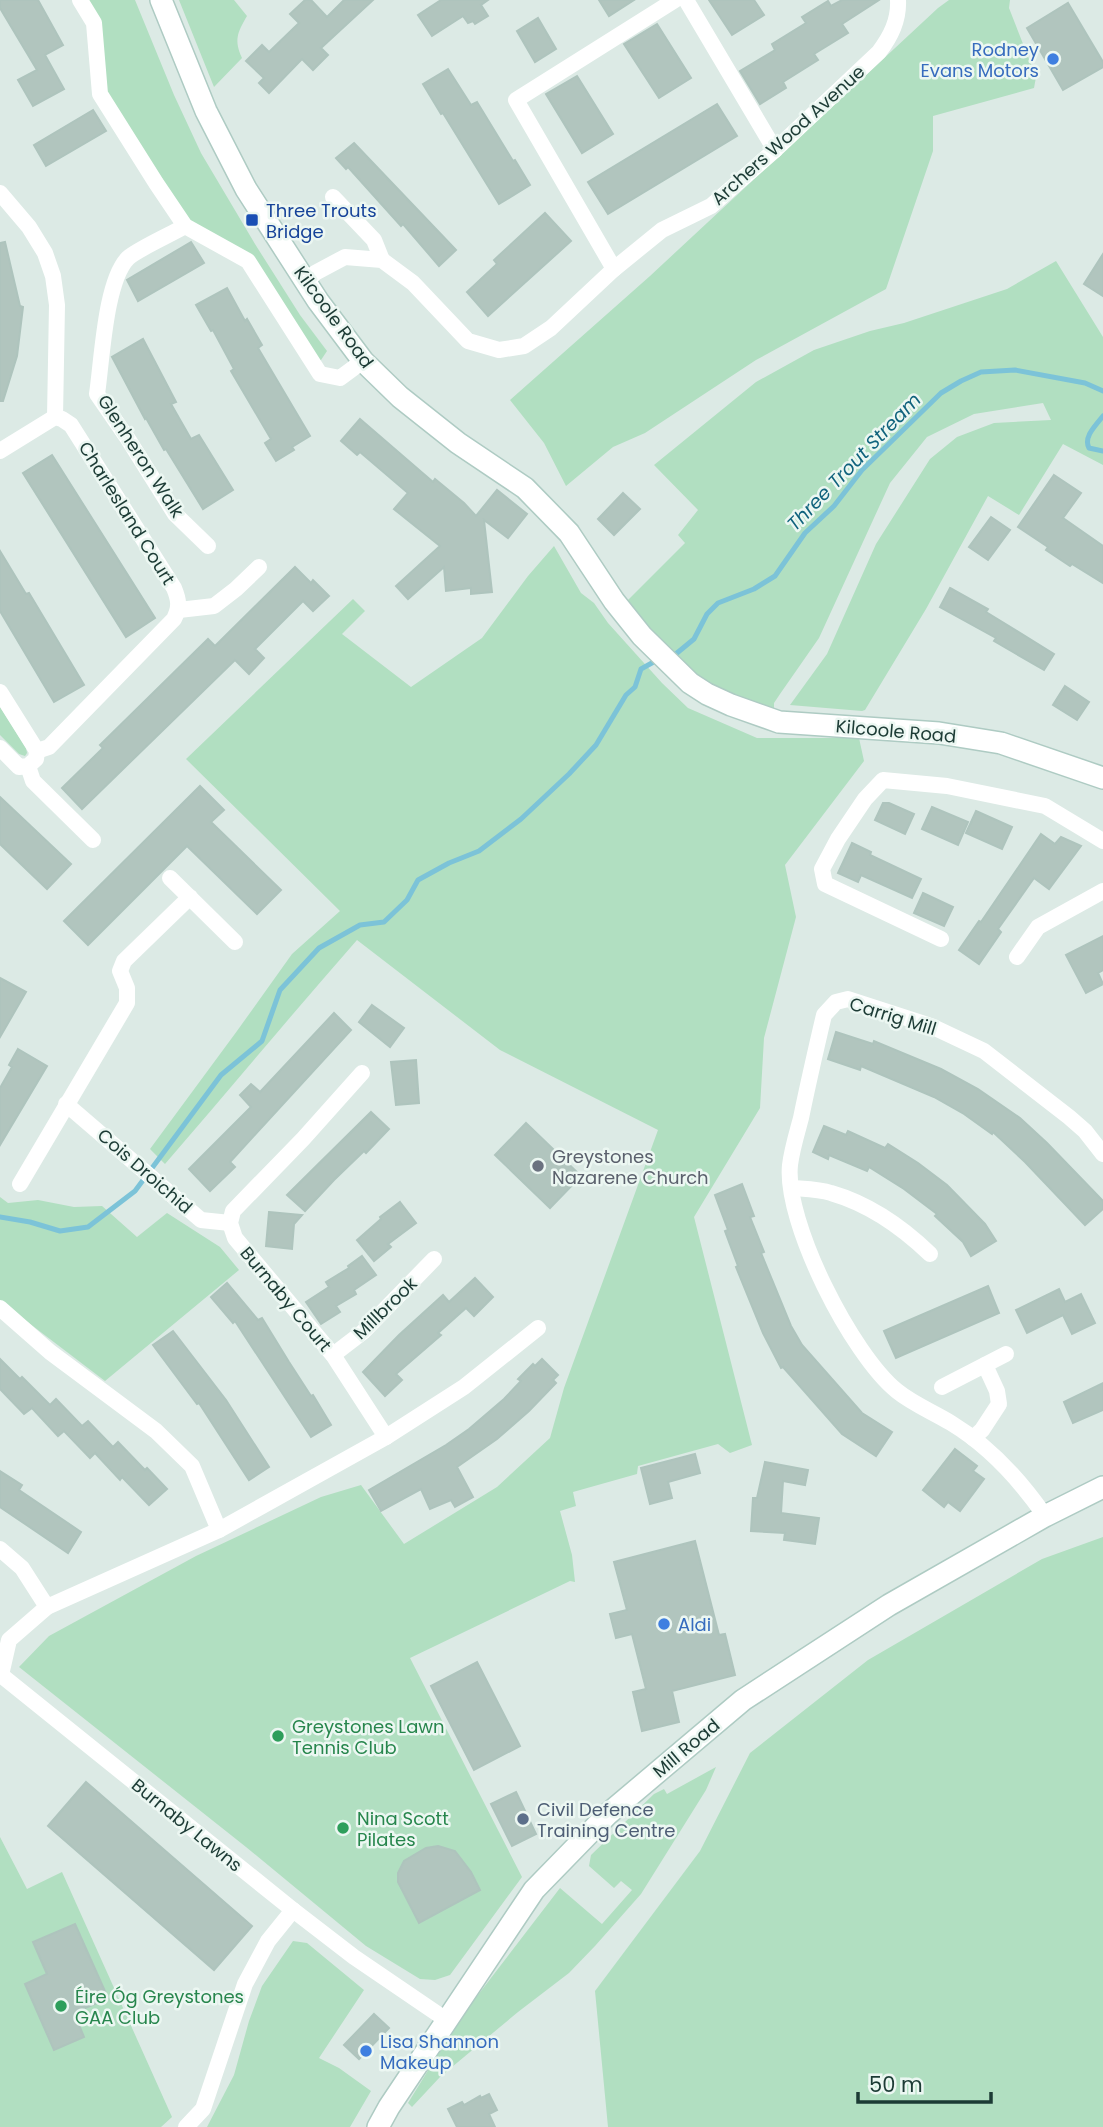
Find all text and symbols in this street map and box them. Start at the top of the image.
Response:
place label: Rodney Evans Motors [921,37,1039,83]
marker: Rodney Evans Motors [1045,51,1061,67]
street label: Archers Wood Avenue [706,59,870,211]
place label: Three Trouts Bridge [266,198,377,244]
marker: Three Trouts Bridge [244,212,260,228]
street label: Kilcoole Road [288,261,380,373]
water label: Three Trout Stream [781,387,927,537]
street label: Glenheron Walk [92,390,190,523]
street label: Charlesland Court [73,437,181,589]
street label: Kilcoole Road [835,713,957,749]
street label: Carrig Mill [846,991,940,1041]
street label: Cois Droichid [92,1123,198,1219]
place label: Greystones Nazarene Church [552,1144,709,1190]
marker: Greystones Nazarene Church [530,1158,546,1174]
street label: Burnaby Court [235,1241,337,1357]
street label: Millbrook [348,1271,423,1345]
place label: Aldi [678,1612,711,1637]
marker: Aldi [656,1616,672,1632]
street label: Mill Road [647,1713,725,1783]
place label: Greystones Lawn Tennis Club [292,1714,445,1760]
marker: Greystones Lawn Tennis Club [270,1728,286,1744]
street label: Burnaby Lawns [126,1773,248,1877]
place label: Civil Defence Training Centre [537,1797,676,1843]
place label: Nina Scott Pilates [357,1806,449,1852]
marker: Civil Defence Training Centre [515,1811,531,1827]
marker: Nina Scott Pilates [335,1820,351,1836]
place label: Éire Óg Greystones GAA Club [75,1984,244,2030]
marker: Éire Óg Greystones GAA Club [53,1998,69,2014]
place label: Lisa Shannon Makeup [380,2029,499,2075]
marker: Lisa Shannon Makeup [358,2043,374,2059]
scale bar [858,2060,991,2104]
text: 50 m [869,2070,923,2099]

